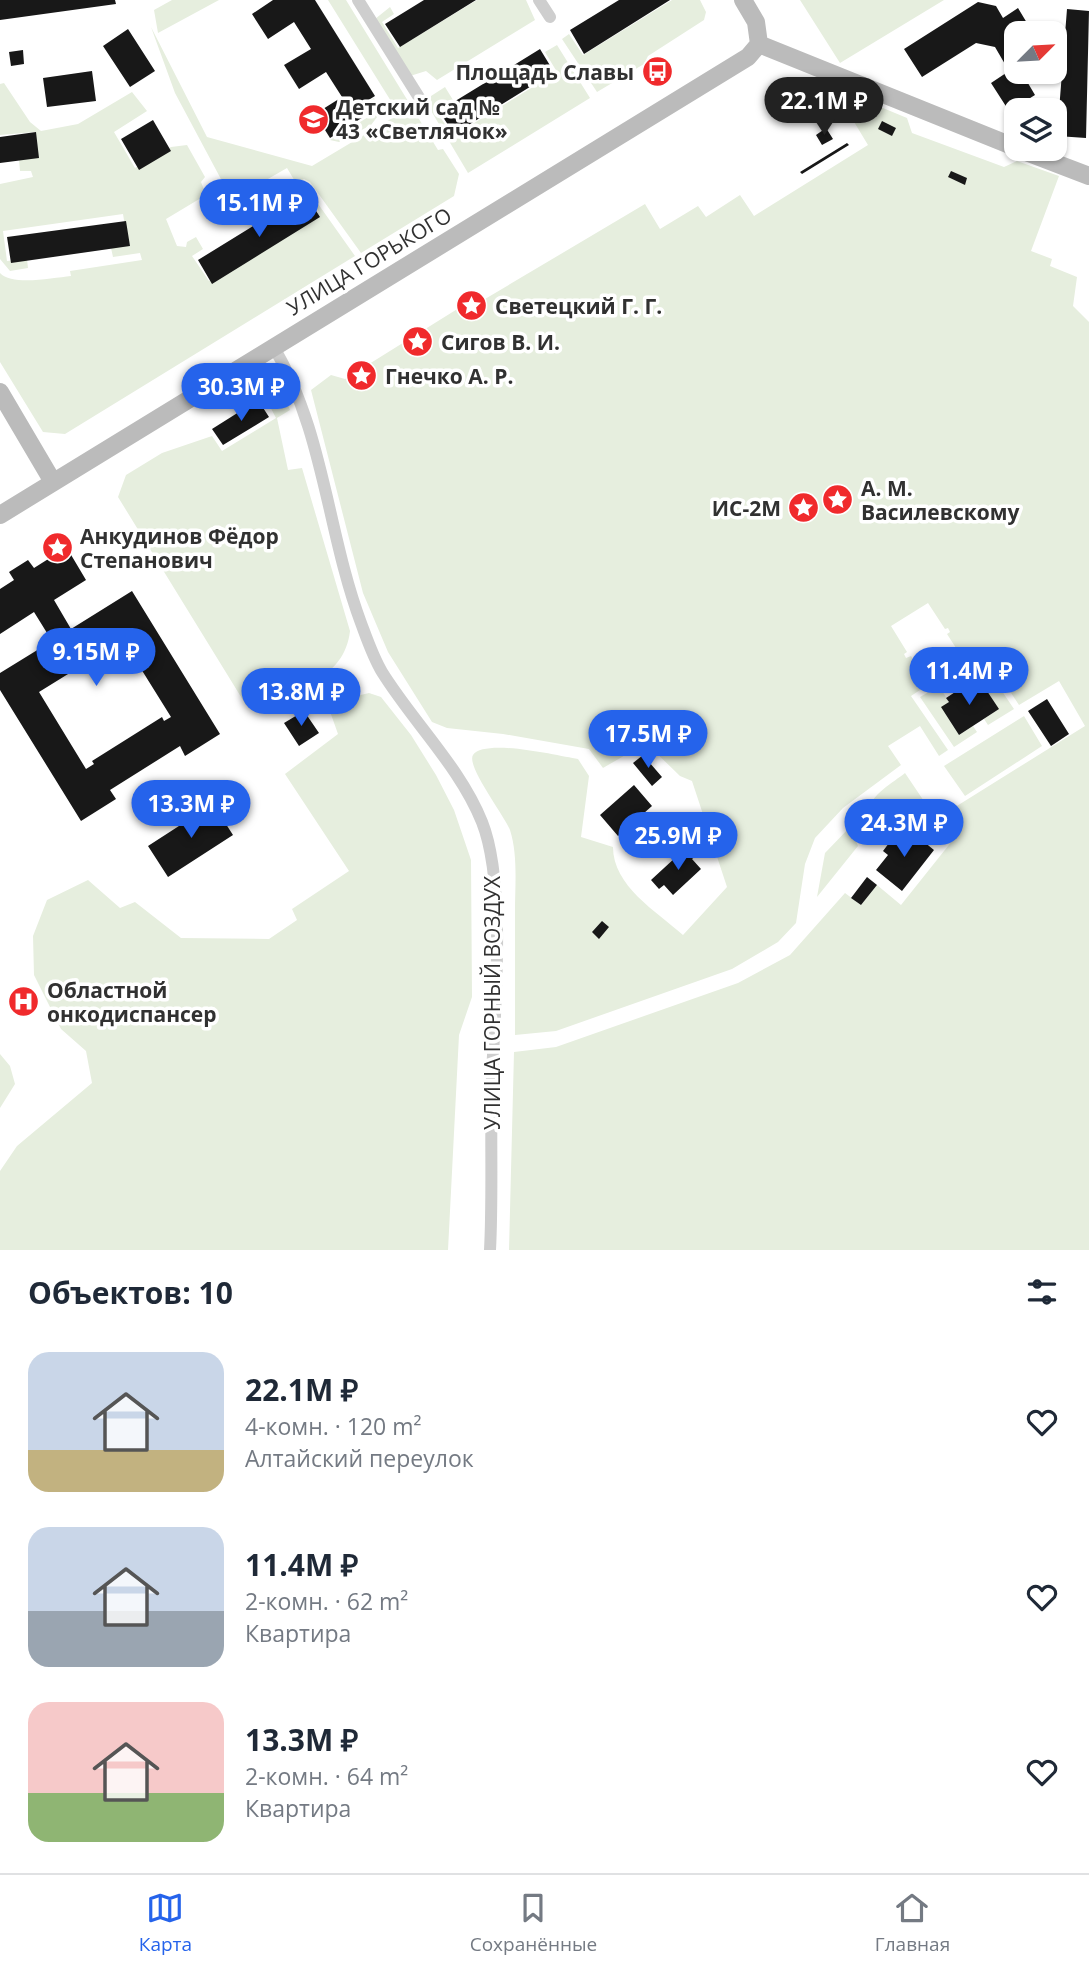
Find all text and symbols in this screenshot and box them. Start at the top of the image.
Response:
north arrow [1004,21,1068,84]
map controls [1004,21,1067,161]
bus stop icon: Площадь Славы [640,55,674,89]
place label: Площадь Славы [455,58,634,86]
pin: 22.1M ₽ [759,78,889,137]
text: 22.1M ₽ [780,84,868,116]
place label: Детский сад № 43 «Светлячок» [336,93,508,145]
button: layers [1004,98,1067,161]
school or university icon: Детский сад № 43 «Светлячок» [296,102,330,136]
pin: 15.1M ₽ [194,180,324,239]
text: 15.1M ₽ [215,186,303,218]
street label: УЛИЦА ГОРЬКОГО [281,201,457,321]
place icon: Светецкий Г. Г. [455,289,489,323]
place label: Светецкий Г. Г. [495,292,662,320]
place icon: Сигов В. И. [401,325,435,359]
place label: Сигов В. И. [441,328,560,356]
place icon: Гнечко А. Р. [345,359,379,393]
place label: Гнечко А. Р. [385,362,513,390]
pin: 30.3M ₽ [176,364,306,423]
text: 30.3M ₽ [197,370,285,402]
place label: А. М. Василевскому [861,474,1019,526]
place icon: А. М. Василевскому [821,483,855,517]
place icon: ИС-2М [787,491,821,525]
place label: ИС-2М [712,494,781,522]
place label: Анкудинов Фёдор Степанович [80,522,279,574]
place icon: Анкудинов Фёдор Степанович [40,531,74,565]
pin: 9.15M ₽ [31,628,161,688]
text: 9.15M ₽ [52,635,140,667]
pin: 11.4M ₽ [904,648,1034,707]
text: 11.4M ₽ [925,654,1013,686]
pin: 13.8M ₽ [236,668,366,728]
text: 13.8M ₽ [257,675,345,707]
pin: 17.5M ₽ [583,710,713,770]
text: 17.5M ₽ [604,717,692,749]
pin: 13.3M ₽ [126,780,256,840]
text: 13.3M ₽ [147,787,235,819]
pin: 24.3M ₽ [839,800,969,859]
text: 24.3M ₽ [860,806,948,838]
pin: 25.9M ₽ [613,812,743,872]
text: 25.9M ₽ [634,819,722,851]
street label: УЛИЦА ГОРНЫЙ ВОЗДУХ [478,875,506,1130]
place label: Областной онкодиспансер [47,976,217,1028]
hospital icon: Областной онкодиспансер [7,985,41,1019]
text: Объектов: 10 [28,1272,233,1313]
icon: filters [1023,1273,1061,1311]
text: 22.1M ₽ [245,1369,359,1410]
icon: home [84,1380,168,1464]
icon: heart [1023,1403,1061,1441]
text: 4-комн. · 120 m² [245,1410,421,1442]
text: Алтайский переулок [245,1442,474,1474]
text: 11.4M ₽ [245,1544,359,1585]
icon: home [84,1555,168,1639]
icon: heart [1023,1578,1061,1616]
text: 2-комн. · 62 m² [245,1585,408,1617]
text: Квартира [245,1617,351,1649]
text: 13.3M ₽ [245,1719,359,1760]
icon: home [84,1730,168,1814]
icon: heart [1023,1753,1061,1791]
text: 2-комн. · 64 m² [245,1760,408,1792]
text: Квартира [245,1792,351,1824]
tab: Карта [139,1889,192,1957]
tab: Сохранённые [470,1889,597,1957]
tab: Главная [875,1889,950,1957]

